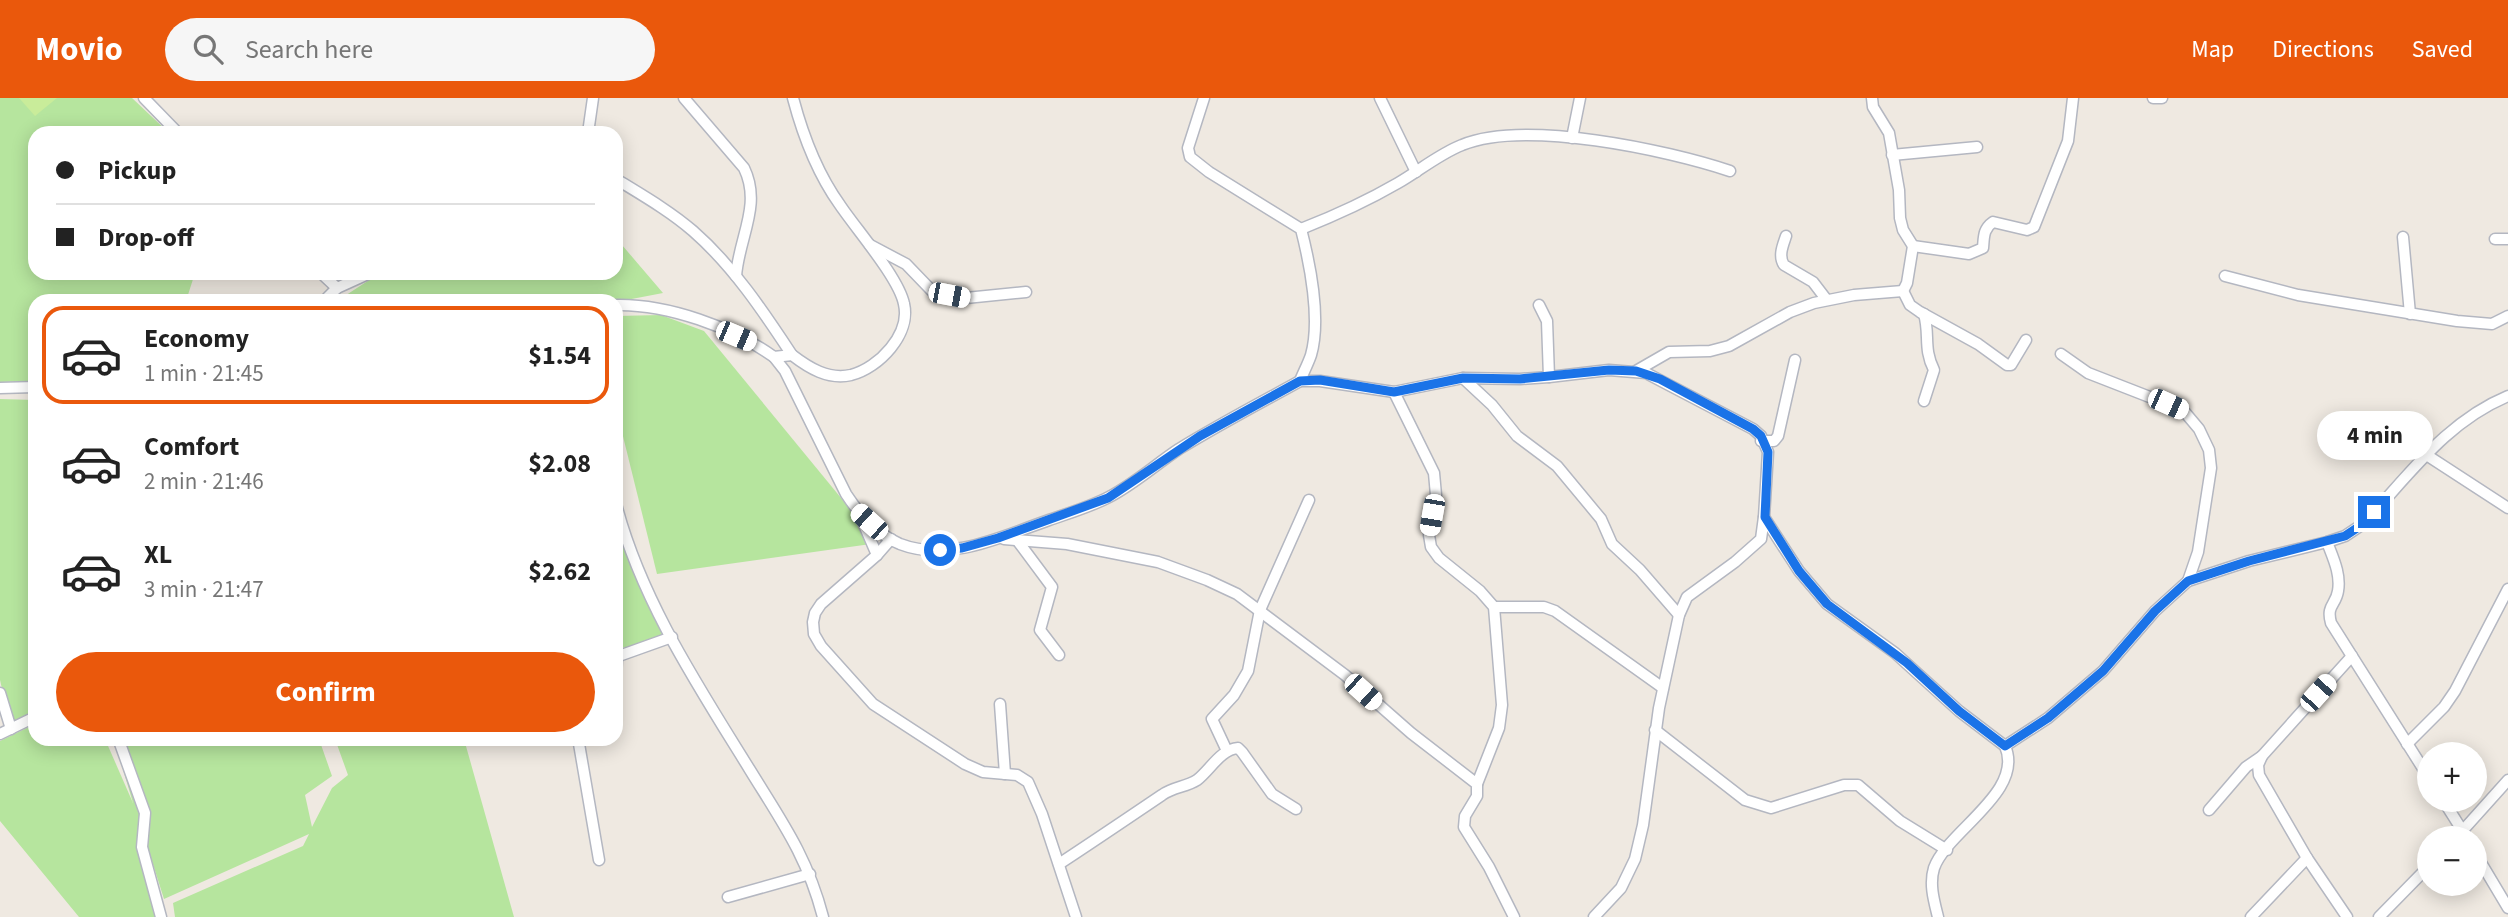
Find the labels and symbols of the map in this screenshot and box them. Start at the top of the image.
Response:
car [927,281,972,309]
car [713,318,760,354]
car [2145,386,2192,422]
callout: 4 min [2316,410,2432,460]
car [1419,492,1446,538]
route end [2358,496,2390,528]
car [847,500,892,544]
route start [924,534,956,566]
car [1341,670,1386,714]
car [2297,670,2340,716]

